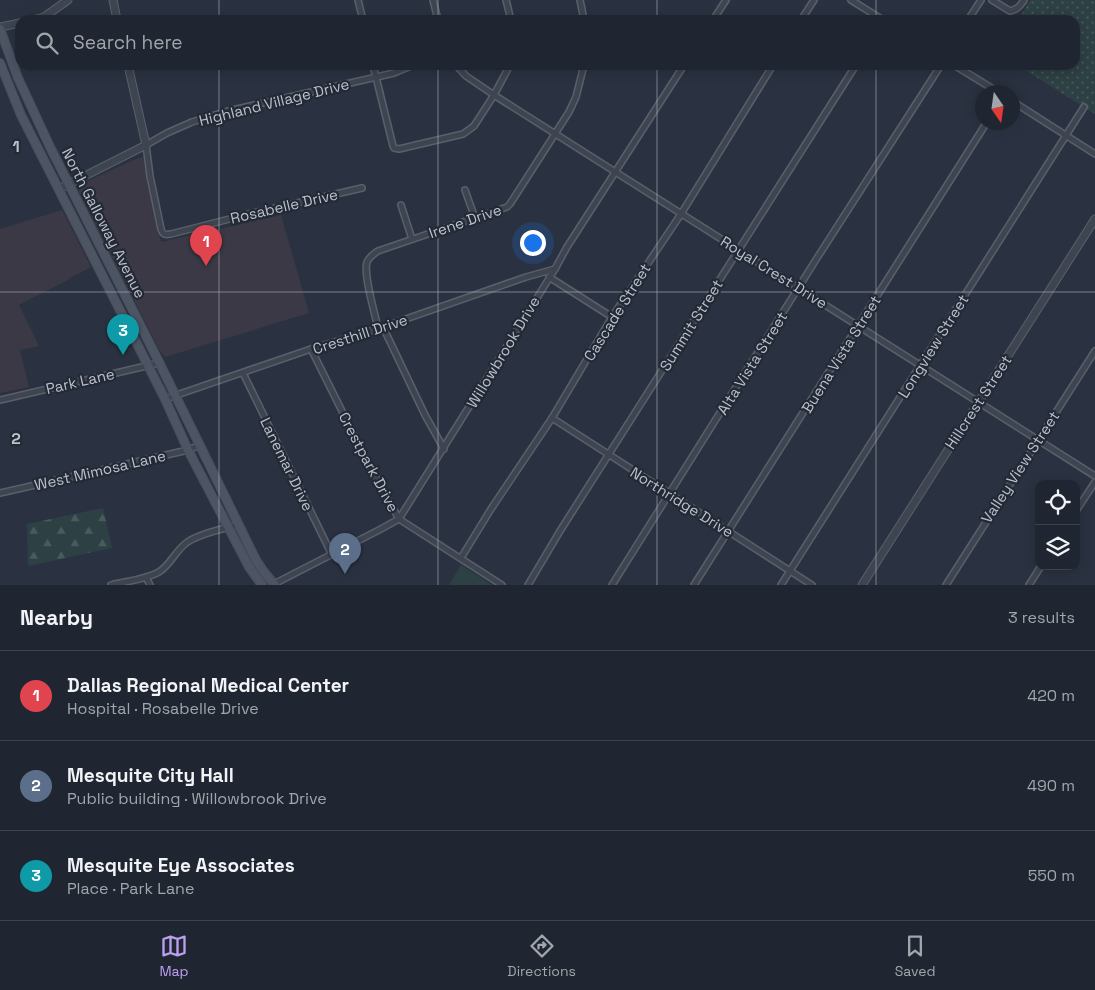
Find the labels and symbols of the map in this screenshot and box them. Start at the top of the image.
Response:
street label: Highland Village Drive [197,74,351,130]
north arrow [975,85,1020,130]
text: 1 [12,136,20,157]
street label: North Galloway Avenue [58,145,150,301]
street label: Rosabelle Drive [228,184,340,228]
street label: Irene Drive [426,200,504,242]
pin: 1 [190,225,222,266]
your location [520,230,546,256]
street label: Royal Crest Drive [717,232,831,313]
street label: Cascade Street [579,260,655,364]
street label: Summit Street [655,276,727,374]
street label: Longview Street [894,291,972,401]
street label: Buena Vista Street [797,292,885,416]
street label: Willowbrook Drive [462,293,544,411]
street label: Alta Vista Street [713,308,791,418]
street label: Cresthill Drive [310,310,410,358]
pin: 3 [107,314,139,355]
street label: Hillcrest Street [941,351,1016,453]
street label: Park Lane [44,364,116,398]
street label: Valley View Street [977,407,1063,527]
street label: Crestpark Drive [335,409,403,515]
street label: Lanemar Drive [256,414,318,514]
text: 2 [11,428,21,449]
street label: West Mimosa Lane [32,446,168,494]
street label: Northridge Drive [627,463,737,541]
pin: 2 [329,533,361,574]

